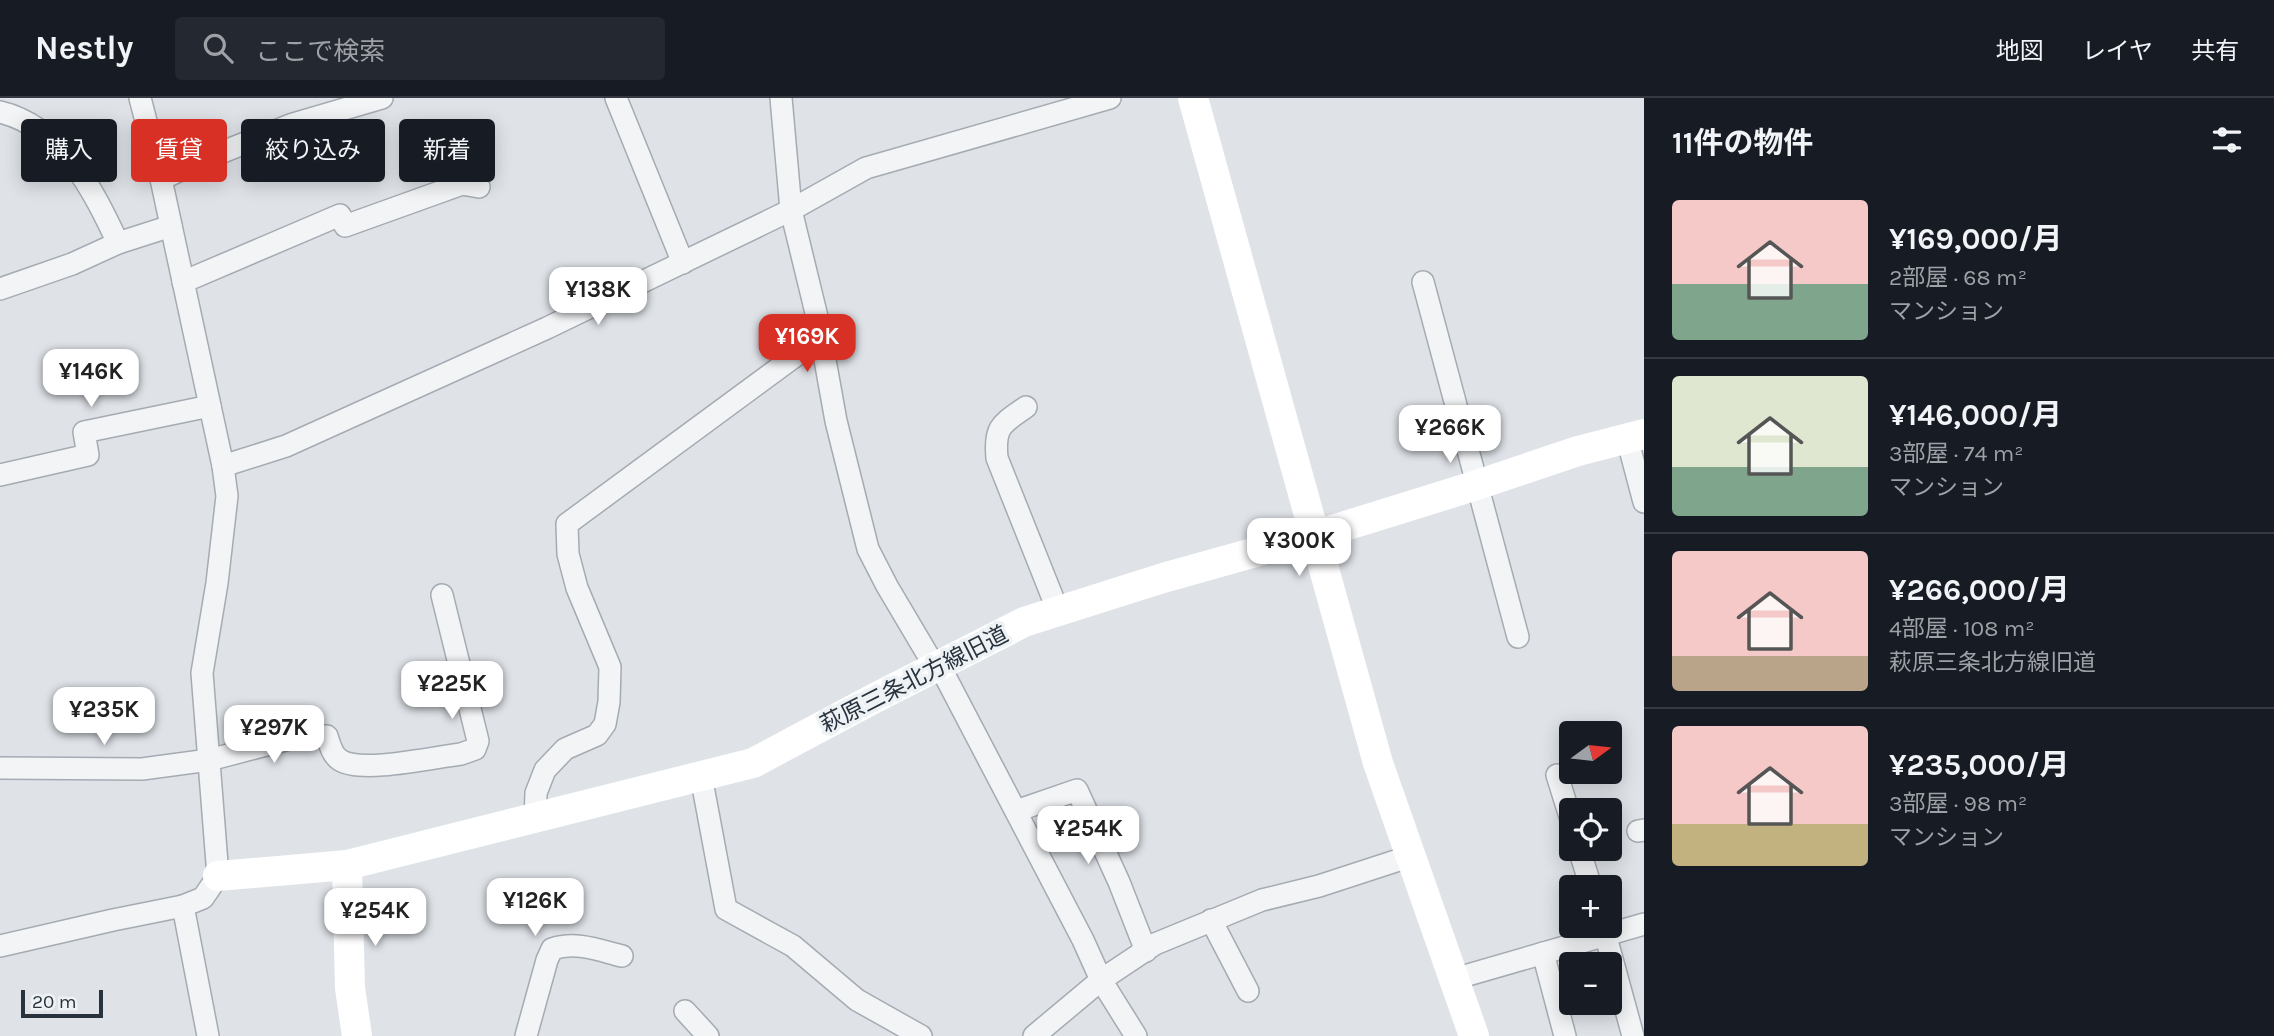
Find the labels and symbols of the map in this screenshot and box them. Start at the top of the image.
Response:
pin: ¥138K [549,268,647,327]
pin: ¥169K [758,314,856,374]
pin: ¥146K [42,350,140,409]
pin: ¥266K [1401,406,1499,465]
pin: ¥300K [1250,518,1348,578]
street label: 萩原三条北方線旧道 [816,620,1013,738]
pin: ¥225K [403,662,501,721]
pin: ¥235K [55,688,153,747]
pin: ¥297K [225,706,323,765]
north arrow [1559,721,1622,784]
pin: ¥254K [1039,806,1137,866]
pin: ¥126K [486,878,584,938]
pin: ¥254K [326,888,424,948]
scale bar [21,987,103,1019]

